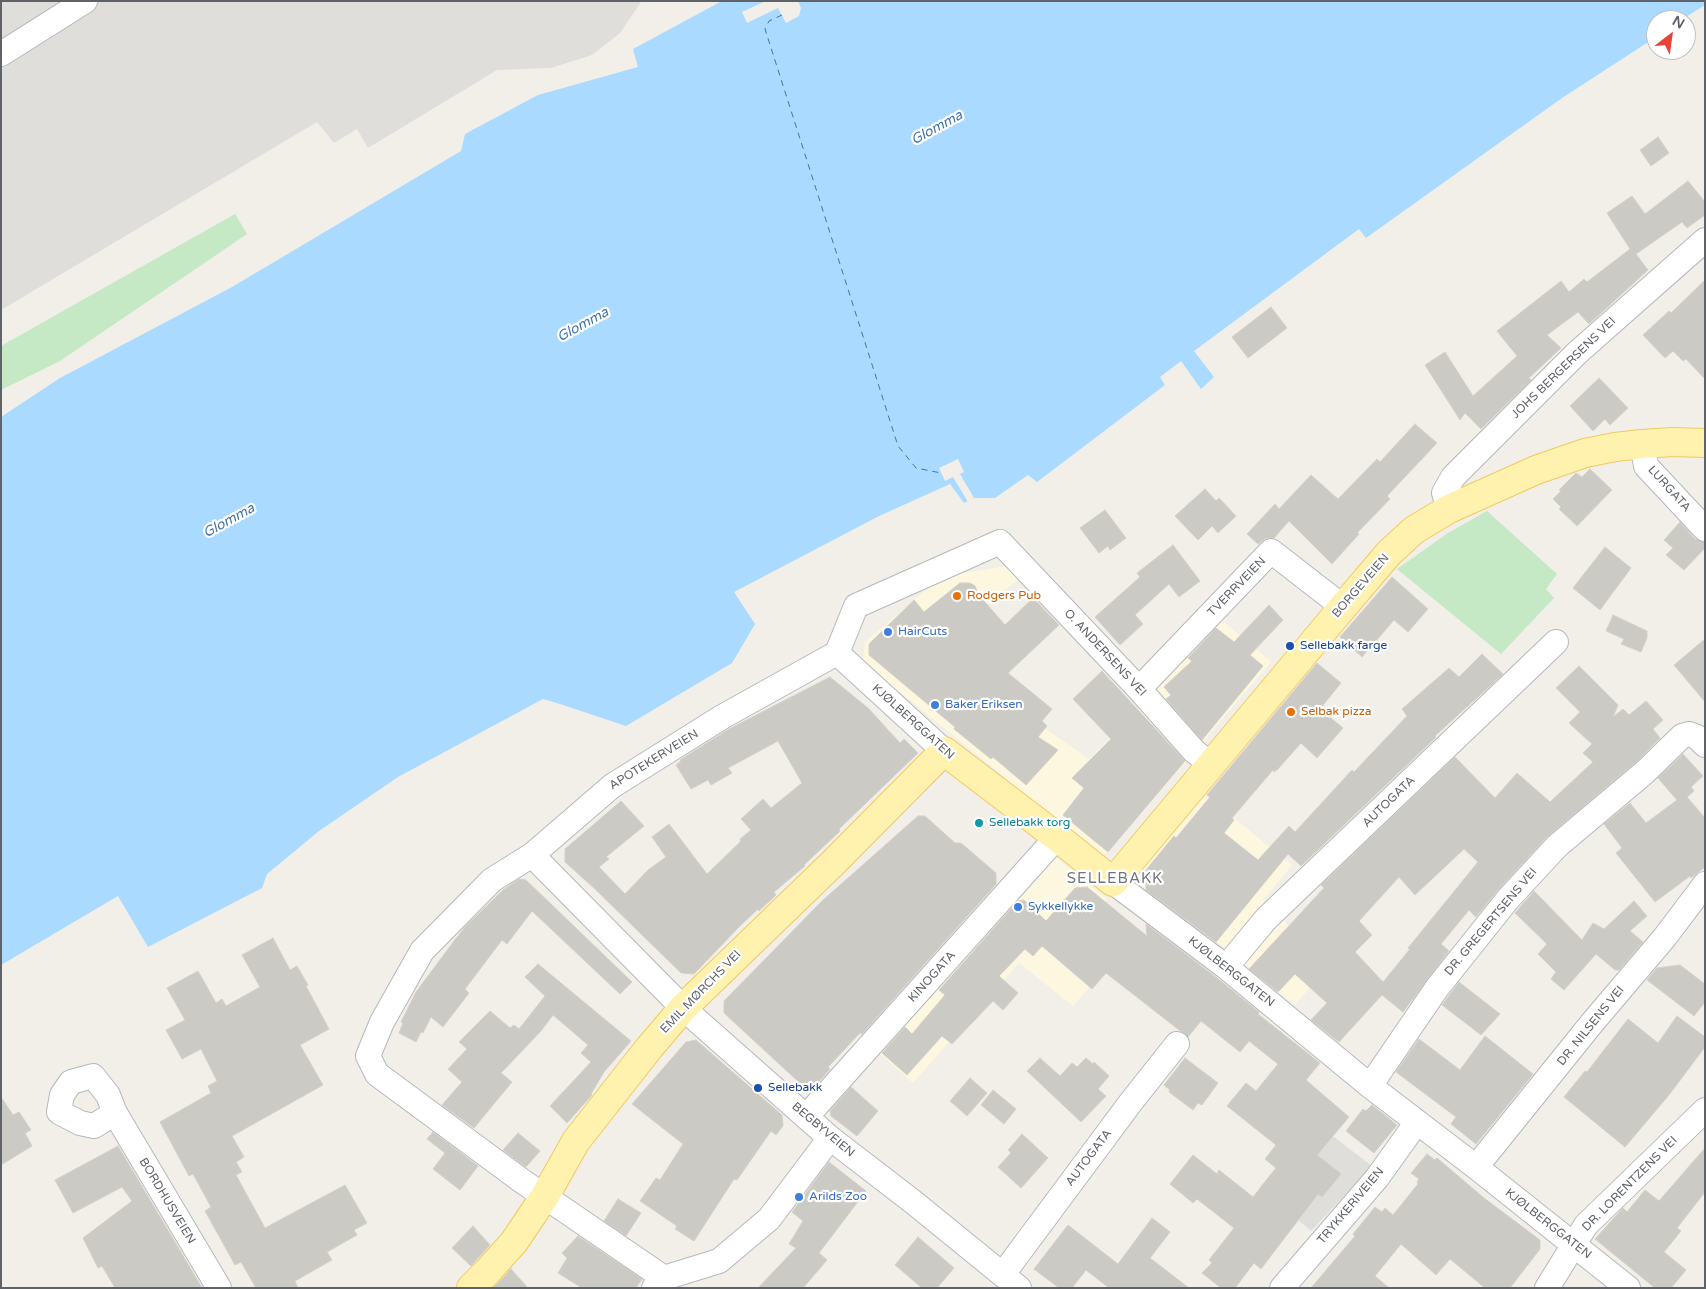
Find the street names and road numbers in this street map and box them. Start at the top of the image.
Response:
street label: JOHS BERGERSENS VEI [1509,314,1619,422]
street label: LURGATA [1645,463,1693,515]
street label: BORGEVEIEN [1329,551,1393,621]
street label: TVERRVEIEN [1205,554,1269,620]
street label: O. ANDERSENS VEI [1061,606,1149,700]
street label: KJØLBERGGATEN [869,681,957,763]
street label: APOTEKERVEIEN [607,727,701,793]
street label: AUTOGATA [1360,773,1418,831]
street label: DR. GREGERTSENS VEI [1442,865,1540,979]
street label: KJØLBERGGATEN [1185,934,1277,1010]
street label: EMIL MØRCHS VEI [658,947,744,1037]
street label: KINOGATA [905,949,959,1005]
street label: DR. NILSENS VEI [1554,983,1628,1069]
street label: BEGBYVEIEN [789,1100,857,1160]
street label: AUTOGATA [1063,1127,1115,1189]
street label: DR. LORENTZENS VEI [1579,1133,1681,1235]
street label: BORDHUSVEIEN [136,1155,198,1247]
street label: TRYKKERIVEIEN [1315,1165,1387,1247]
street label: KJØLBERGGATEN [1502,1186,1594,1262]

